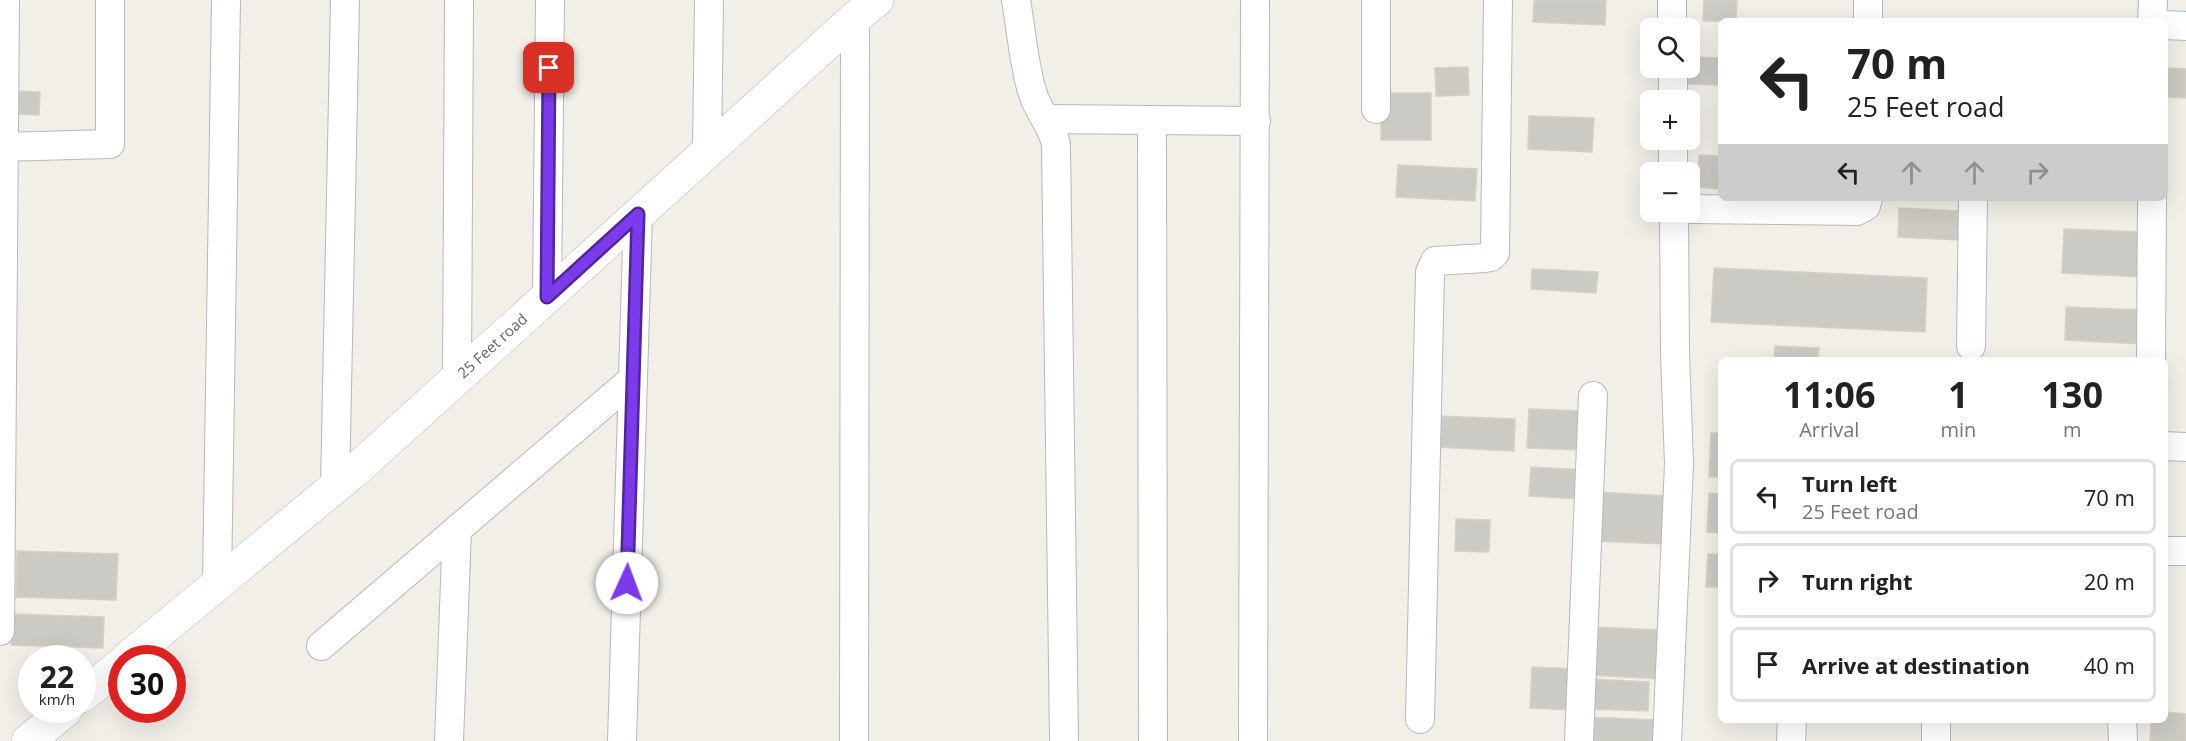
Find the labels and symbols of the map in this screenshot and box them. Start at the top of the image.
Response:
pin [523,42,574,93]
street label: 25 Feet road [453,308,531,382]
position arrow [595,551,659,615]
speed limit sign: 30 [108,645,186,723]

